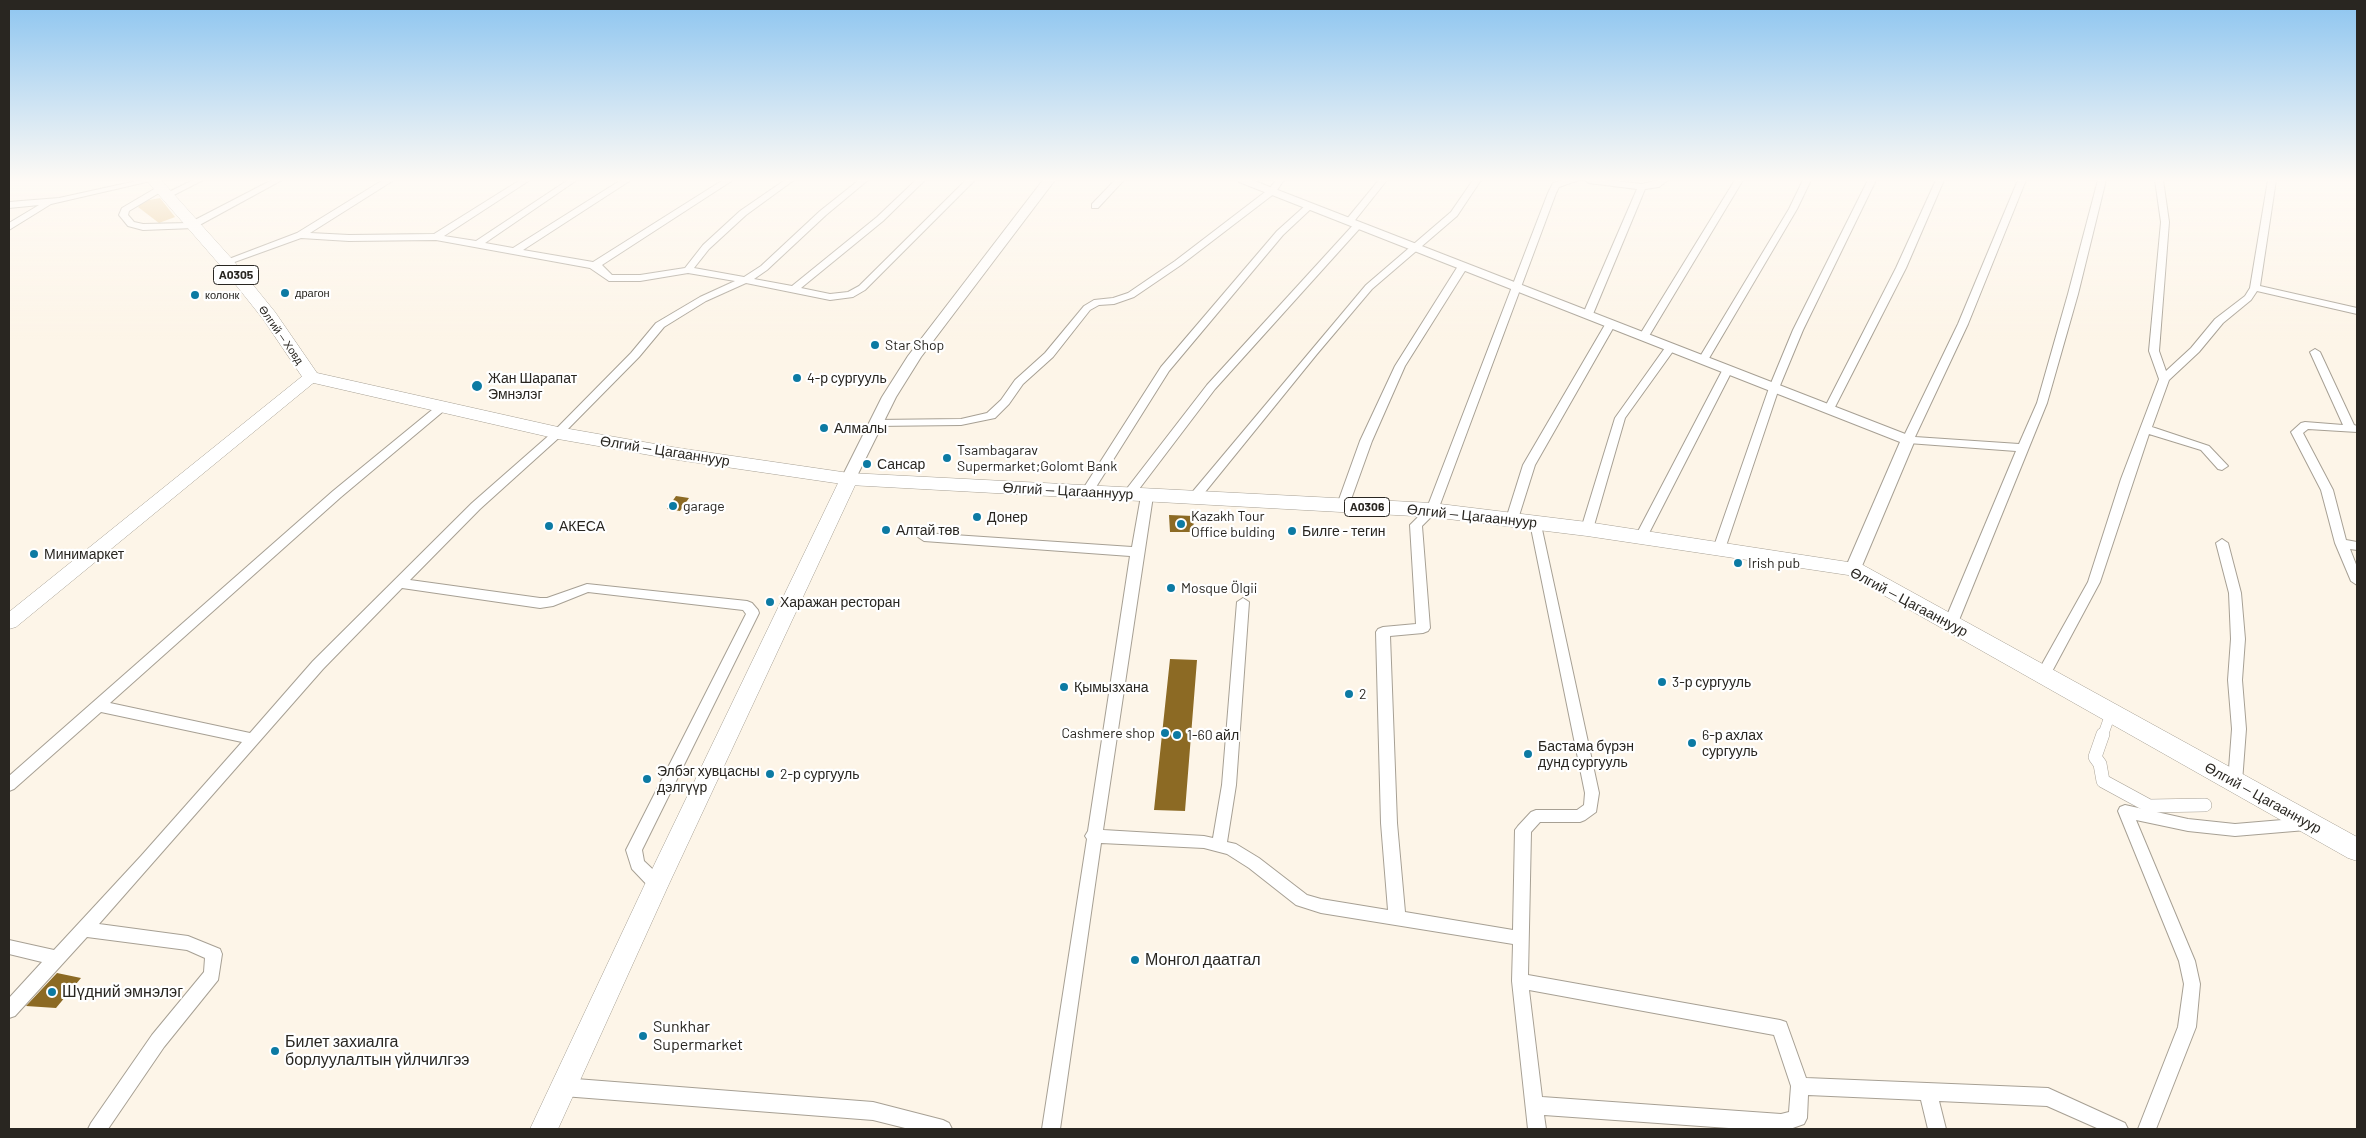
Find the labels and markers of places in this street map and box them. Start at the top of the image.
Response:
place label: драгон [295,286,330,300]
marker: драгон [279,287,291,299]
place label: колонк [205,288,239,302]
marker: колонк [189,289,201,301]
place label: Star Shop [885,337,944,353]
marker: Star Shop [869,339,881,351]
place label: Жан Шарапат Эмнэлэг [488,370,577,402]
place label: 4-р сургууль [807,370,887,386]
marker: 4-р сургууль [791,372,803,384]
marker: Жан Шарапат Эмнэлэг [470,379,484,393]
place label: Алмалы [834,420,887,436]
marker: Алмалы [818,422,830,434]
place label: Tsambagarav Supermarket;Golomt Bank [957,442,1117,474]
marker: Tsambagarav Supermarket;Golomt Bank [941,452,953,464]
place label: Сансар [877,456,925,472]
marker: Сансар [861,458,873,470]
place label: garage [683,498,725,514]
marker: garage [667,500,679,512]
place label: Kazakh Tour Office bulding [1191,508,1275,540]
place label: Донер [987,509,1028,525]
marker: Донер [971,511,983,523]
place label: АКЕСА [559,518,605,534]
marker: Kazakh Tour Office bulding [1175,518,1187,530]
marker: АКЕСА [543,520,555,532]
place label: Алтай төв [896,522,960,538]
place label: Билге - тегин [1302,523,1386,539]
marker: Алтай төв [880,524,892,536]
marker: Билге - тегин [1286,525,1298,537]
place label: Минимаркет [44,546,124,562]
marker: Минимаркет [28,548,40,560]
place label: Irish pub [1748,555,1800,571]
marker: Irish pub [1732,557,1744,569]
place label: Mosque Ölgii [1181,580,1257,596]
marker: Mosque Ölgii [1165,582,1177,594]
place label: Харажан ресторан [780,594,900,610]
marker: Харажан ресторан [764,596,776,608]
place label: 3-р сургууль [1672,674,1751,690]
marker: 3-р сургууль [1656,676,1668,688]
place label: Қымызхана [1074,679,1148,695]
marker: Қымызхана [1058,681,1070,693]
place label: 2 [1359,686,1367,702]
marker: 2 [1343,688,1355,700]
place label: Cashmere shop [1061,725,1155,741]
marker: Cashmere shop [1159,727,1171,739]
place label: 1-60 айл [1187,727,1239,743]
place label: 6-р ахлах сургууль [1702,727,1763,760]
marker: 1-60 айл [1171,729,1183,741]
marker: 6-р ахлах сургууль [1686,737,1698,749]
place label: Бастама бүрэн дунд сургууль [1538,738,1634,770]
marker: Бастама бүрэн дунд сургууль [1522,748,1534,760]
place label: Элбэг хувцасны дэлгүүр [657,763,760,796]
place label: 2-р сургууль [780,766,859,782]
marker: 2-р сургууль [764,768,776,780]
marker: Элбэг хувцасны дэлгүүр [641,773,653,785]
place label: Монгол даатгал [1145,950,1261,970]
marker: Монгол даатгал [1129,954,1141,966]
place label: Шүдний эмнэлэг [62,982,183,1002]
marker: Шүдний эмнэлэг [46,986,58,998]
place label: Sunkhar Supermarket [653,1017,743,1055]
marker: Sunkhar Supermarket [637,1030,649,1042]
place label: Билет захиалга борлуулалтын үйлчилгээ [285,1032,470,1070]
marker: Билет захиалга борлуулалтын үйлчилгээ [269,1045,281,1057]

